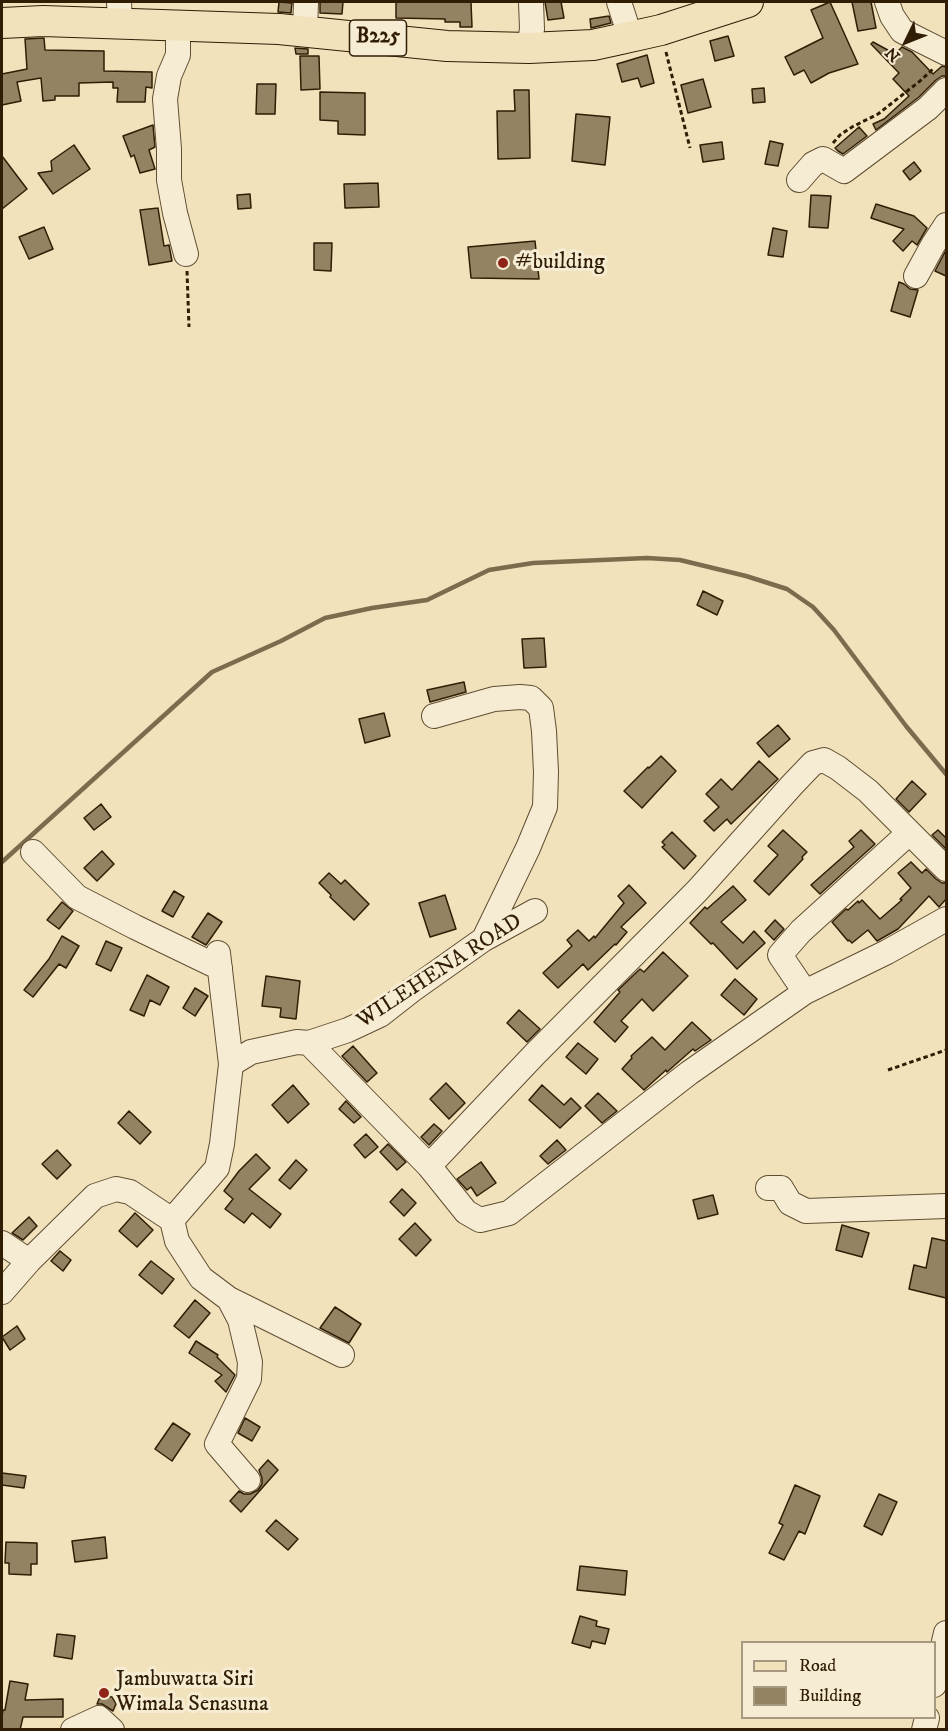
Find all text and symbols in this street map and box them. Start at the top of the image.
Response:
north arrow [876,12,936,72]
road number: B225 [350,20,406,56]
text: N [881,43,905,66]
place label: #building [515,250,605,276]
marker: #building [496,256,510,270]
street label: WILEHENA ROAD [353,909,527,1035]
legend [741,1641,936,1719]
text: Road [799,1655,836,1677]
place label: Jambuwatta Siri Wimala Senasuna [116,1667,269,1718]
text: Building [799,1685,861,1707]
marker: Jambuwatta Siri Wimala Senasuna [97,1686,111,1700]

